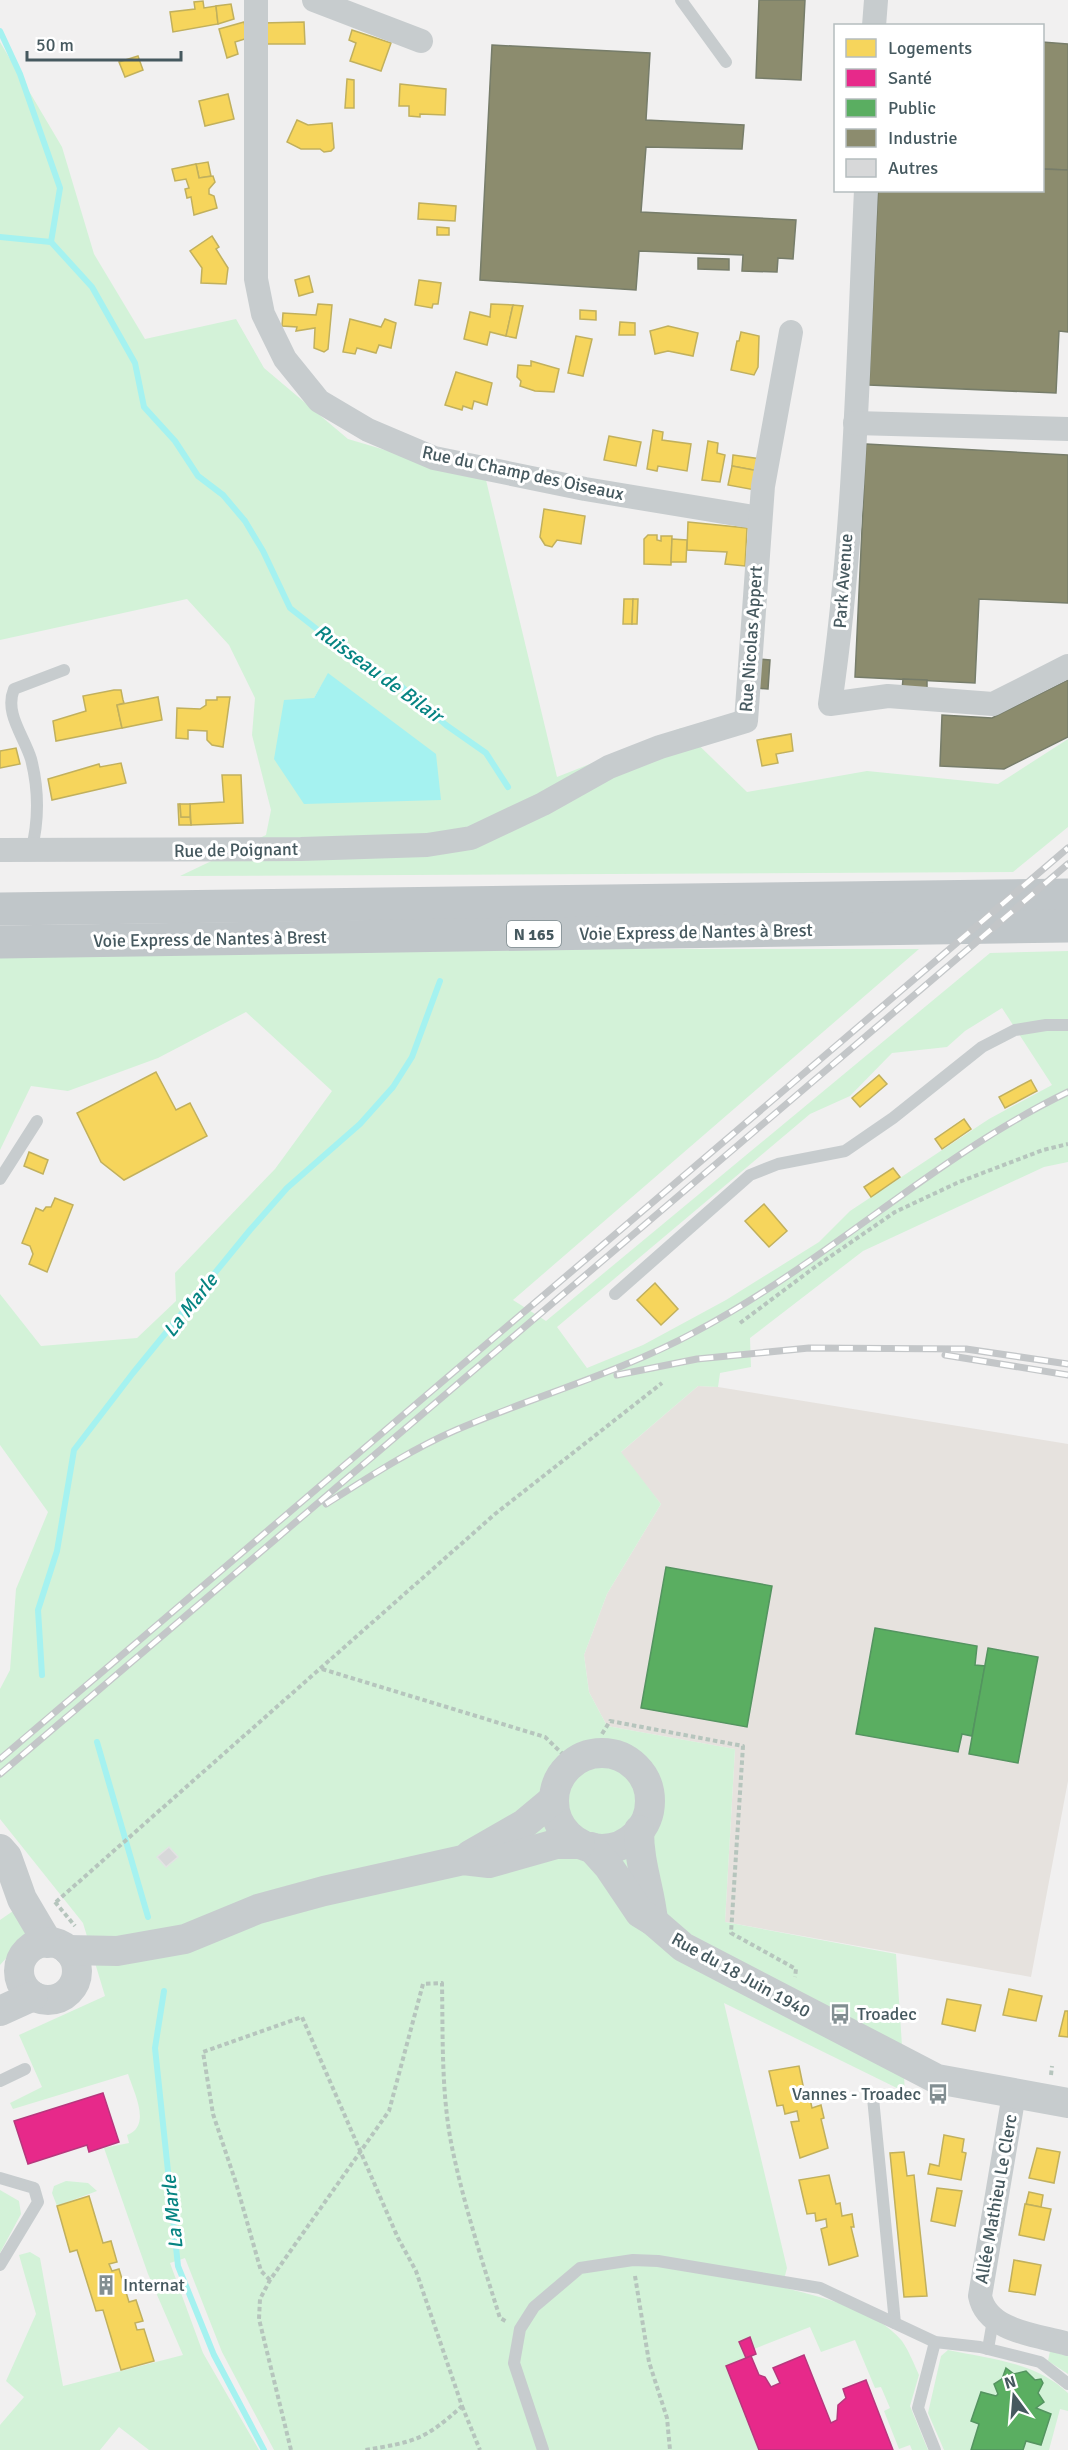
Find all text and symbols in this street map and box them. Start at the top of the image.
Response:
scale bar [27,24,182,62]
legend [834,24,1044,192]
text: 50 m [36,34,74,56]
text: Logements [888,37,972,59]
text: Santé [888,67,932,89]
text: Public [888,97,936,119]
text: Industrie [888,127,958,149]
text: Autres [888,157,938,179]
street label: Rue du Champ des Oiseaux [420,441,626,505]
street label: Park Avenue [829,533,857,629]
street label: Rue Nicolas Appert [735,565,767,713]
water label: Ruisseau de Bilair [310,619,450,730]
street label: Rue de Poignant [174,838,298,862]
street label: Voie Express de Nantes à Brest [579,919,813,945]
road number: N 165 [507,921,561,947]
street label: Voie Express de Nantes à Brest [93,926,327,952]
water label: La Marle [158,1268,224,1342]
street label: Rue du 18 Juin 1940 [668,1928,814,2022]
bus stop icon: Troadec [828,2002,852,2026]
place label: Troadec [857,2003,917,2025]
bus stop icon: Vannes - Troadec [926,2082,950,2106]
place label: Vannes - Troadec [792,2083,921,2105]
street label: Allée Mathieu Le Clerc [970,2112,1022,2286]
water label: La Marle [156,2173,189,2250]
building icon: Internat [94,2273,118,2297]
place label: Internat [123,2274,185,2296]
north arrow [984,2366,1044,2426]
text: N [1002,2371,1018,2394]

